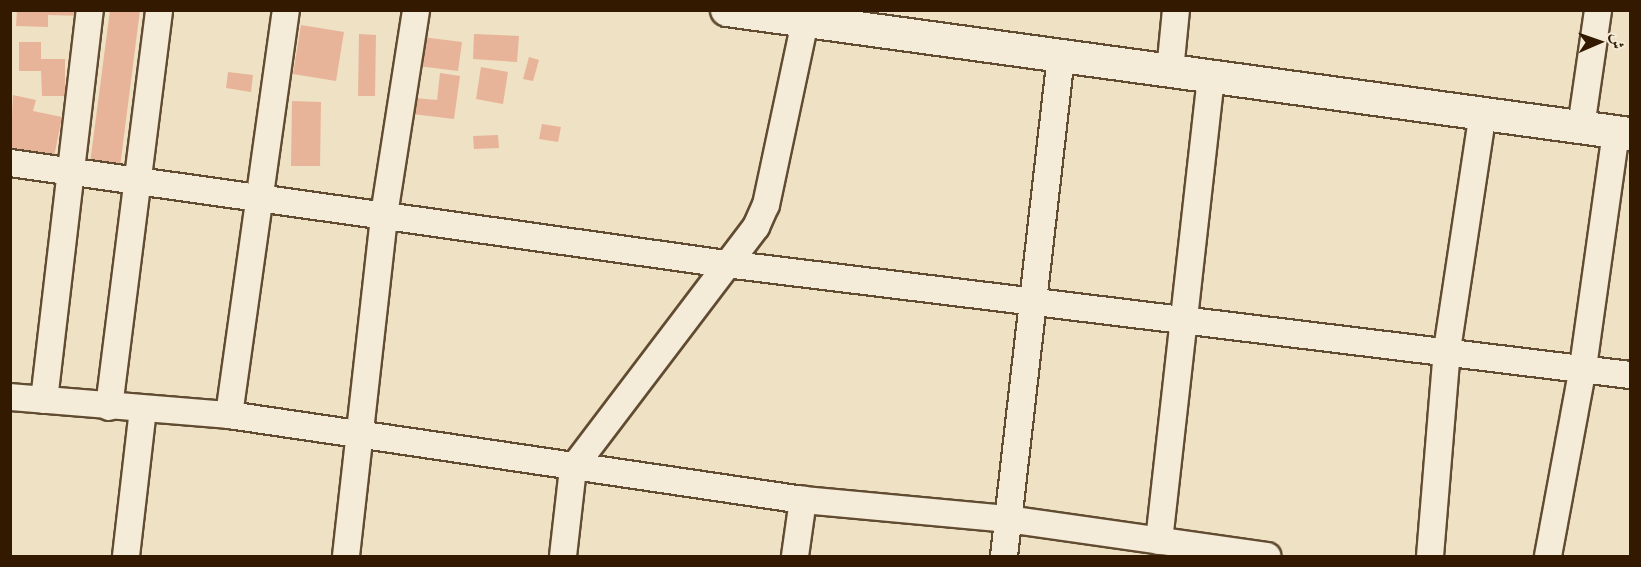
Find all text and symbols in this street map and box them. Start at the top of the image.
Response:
north arrow [1569,12,1629,72]
text: ش [1607,33,1627,50]

